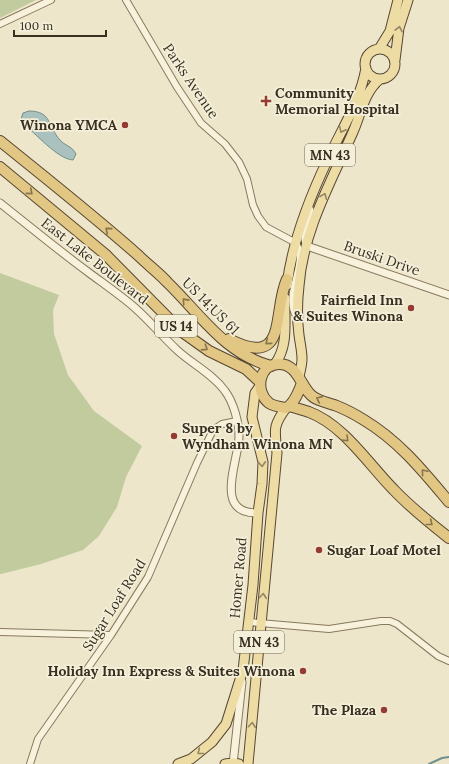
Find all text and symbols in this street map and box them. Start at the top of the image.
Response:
scale bar [14,12,106,38]
text: 100 m [20,18,53,33]
one-way arrow [394,26,402,33]
street label: Parks Avenue [159,40,223,122]
place label: Community Memorial Hospital [275,84,400,118]
marker: Community Memorial Hospital [260,95,272,107]
place label: Winona YMCA [20,116,118,134]
marker: Winona YMCA [120,120,130,130]
one-way arrow [340,126,347,134]
road number: MN 43 [305,144,355,166]
one-way arrow [25,187,33,194]
one-way arrow [319,192,327,199]
street label: East Lake Boulevard [38,214,152,308]
one-way arrow [105,228,113,235]
street label: Bruski Drive [341,237,423,280]
street label: US 14;US 61 [179,274,243,338]
place label: Fairfield Inn & Suites Winona [293,291,404,325]
one-way arrow [182,298,190,306]
marker: Fairfield Inn & Suites Winona [406,303,416,313]
road number: US 14 [155,315,197,337]
one-way arrow [265,337,273,344]
one-way arrow [201,343,208,350]
one-way arrow [315,396,323,404]
place label: Super 8 by Wyndham Winona MN [182,419,333,453]
marker: Super 8 by Wyndham Winona MN [169,431,179,441]
one-way arrow [341,434,349,442]
one-way arrow [258,461,266,467]
one-way arrow [422,469,429,476]
one-way arrow [426,518,433,525]
street label: Homer Road [225,537,251,619]
place label: Sugar Loaf Motel [327,541,441,559]
marker: Sugar Loaf Motel [314,545,324,555]
street label: Sugar Loaf Road [78,556,150,654]
one-way arrow [259,593,268,599]
road number: MN 43 [234,631,284,653]
place label: Holiday Inn Express & Suites Winona [47,662,296,680]
marker: Holiday Inn Express & Suites Winona [298,666,308,676]
place label: The Plaza [312,701,377,719]
marker: The Plaza [379,705,389,715]
one-way arrow [247,722,256,728]
one-way arrow [198,747,205,754]

